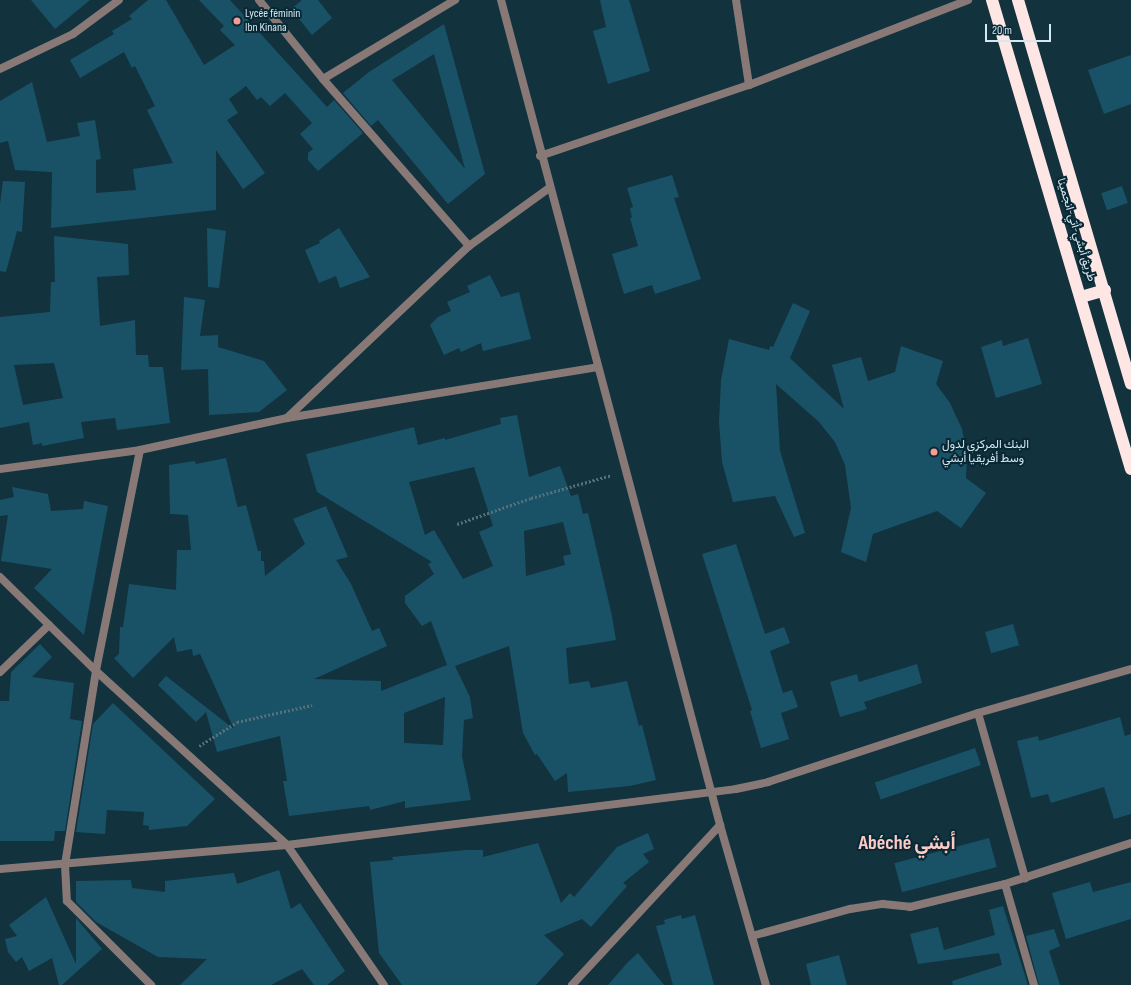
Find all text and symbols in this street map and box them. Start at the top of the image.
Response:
place label: Lycée féminin Ibn Kinana [245,7,300,35]
marker: Lycée féminin Ibn Kinana [232,16,242,26]
scale bar [987,16,1053,42]
text: 20 m [992,23,1012,38]
street label: طريق أبشي-أتي-انجمينا [1053,177,1099,283]
place label: البنك المركزي لدول وسط أفريقيا أبشي [942,438,1029,466]
marker: البنك المركزي لدول وسط أفريقيا أبشي [929,447,939,457]
district label: Abéché أبشي [858,831,956,855]

